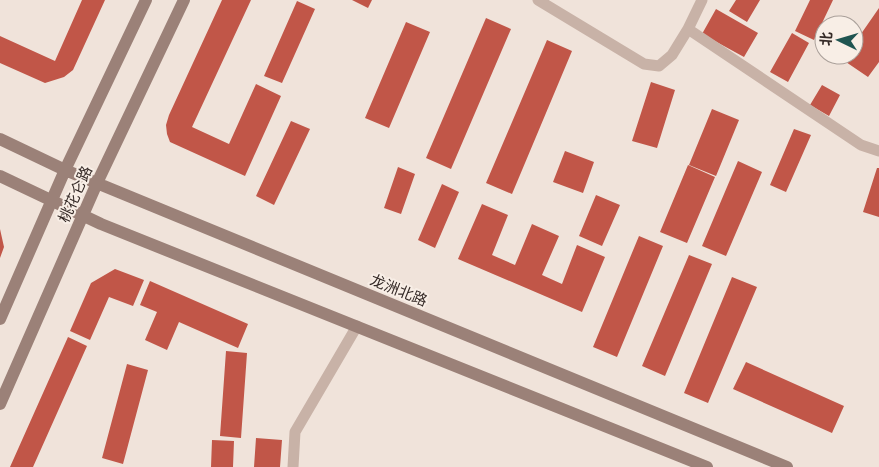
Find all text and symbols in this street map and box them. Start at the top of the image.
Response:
north arrow [814,15,864,65]
text: 北 [816,31,835,47]
street label: 桃花仑路 [54,163,96,225]
street label: 龙洲北路 [368,270,430,310]

